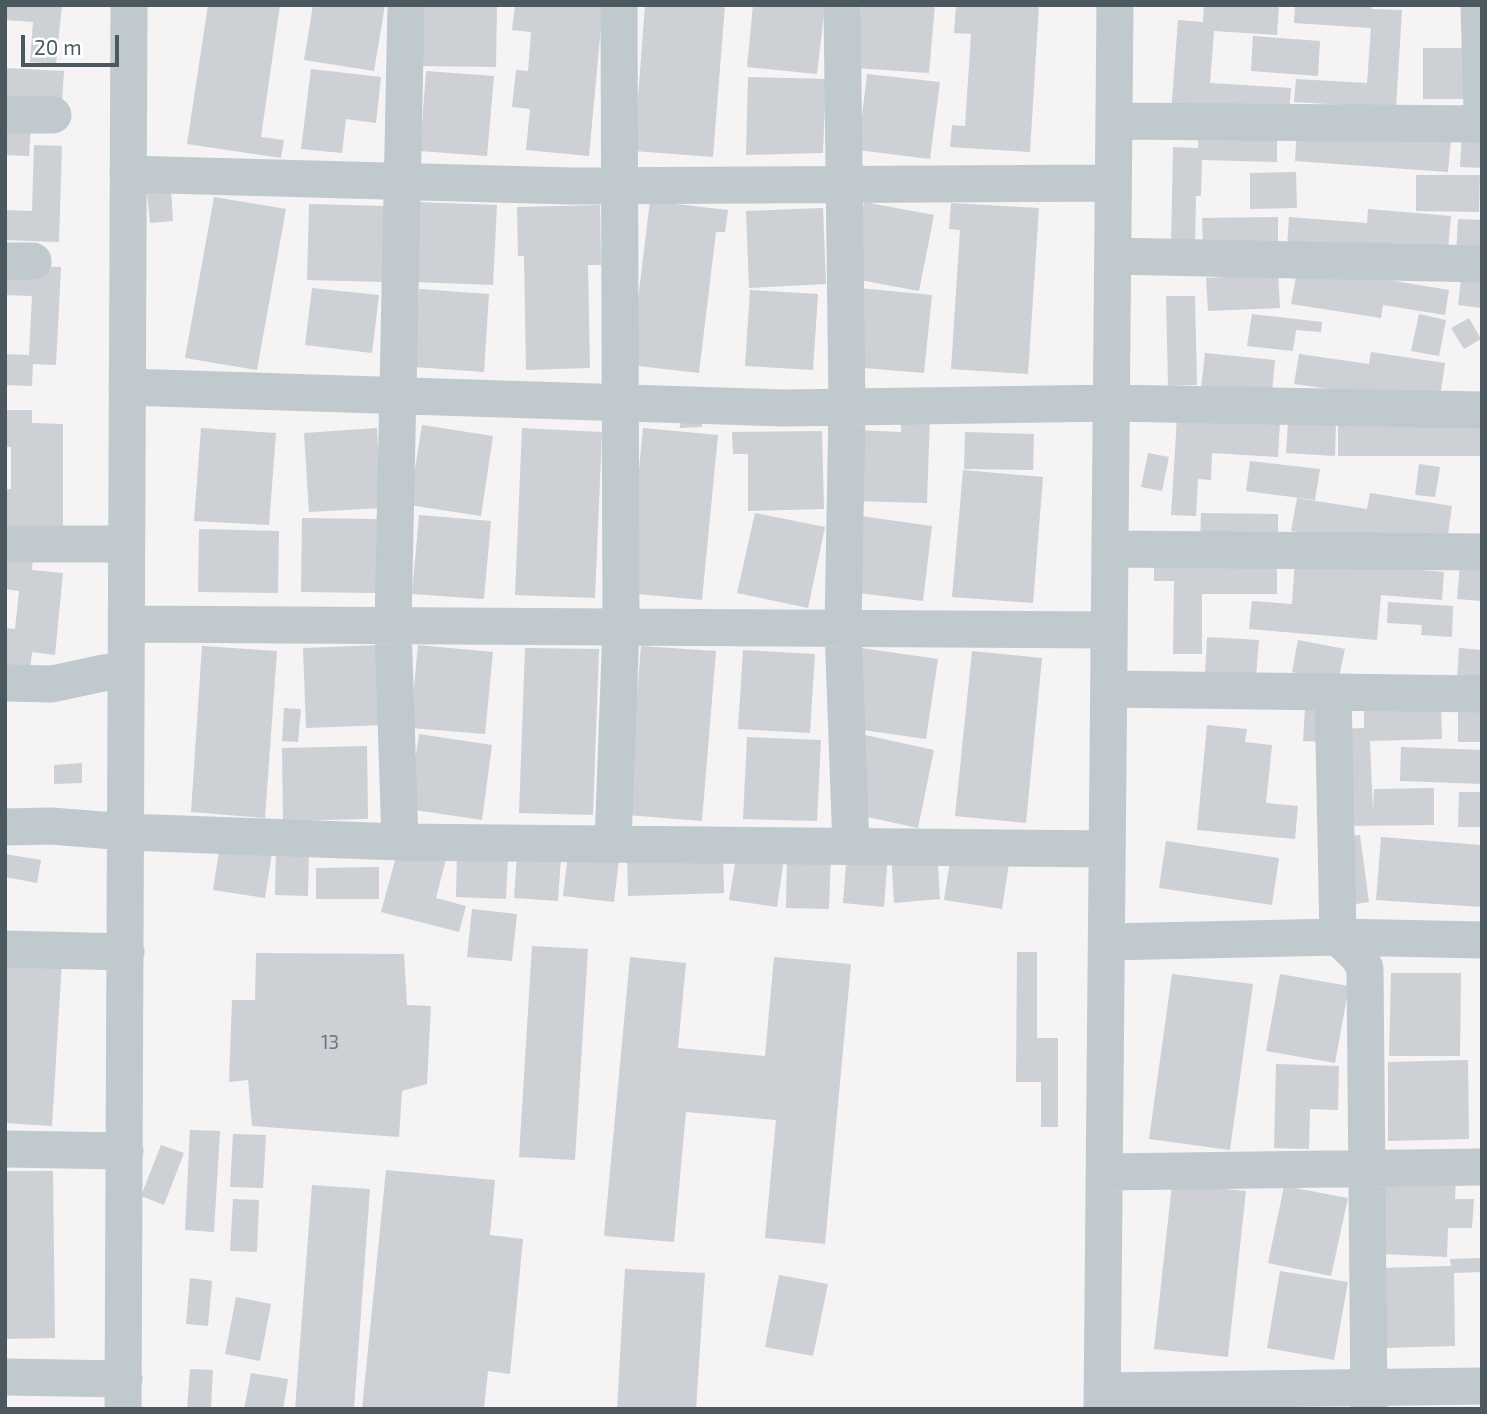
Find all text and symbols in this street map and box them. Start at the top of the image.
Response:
scale bar [24,21,122,65]
text: 20 m [34,34,82,59]
house number: 13 [321,1032,339,1054]

